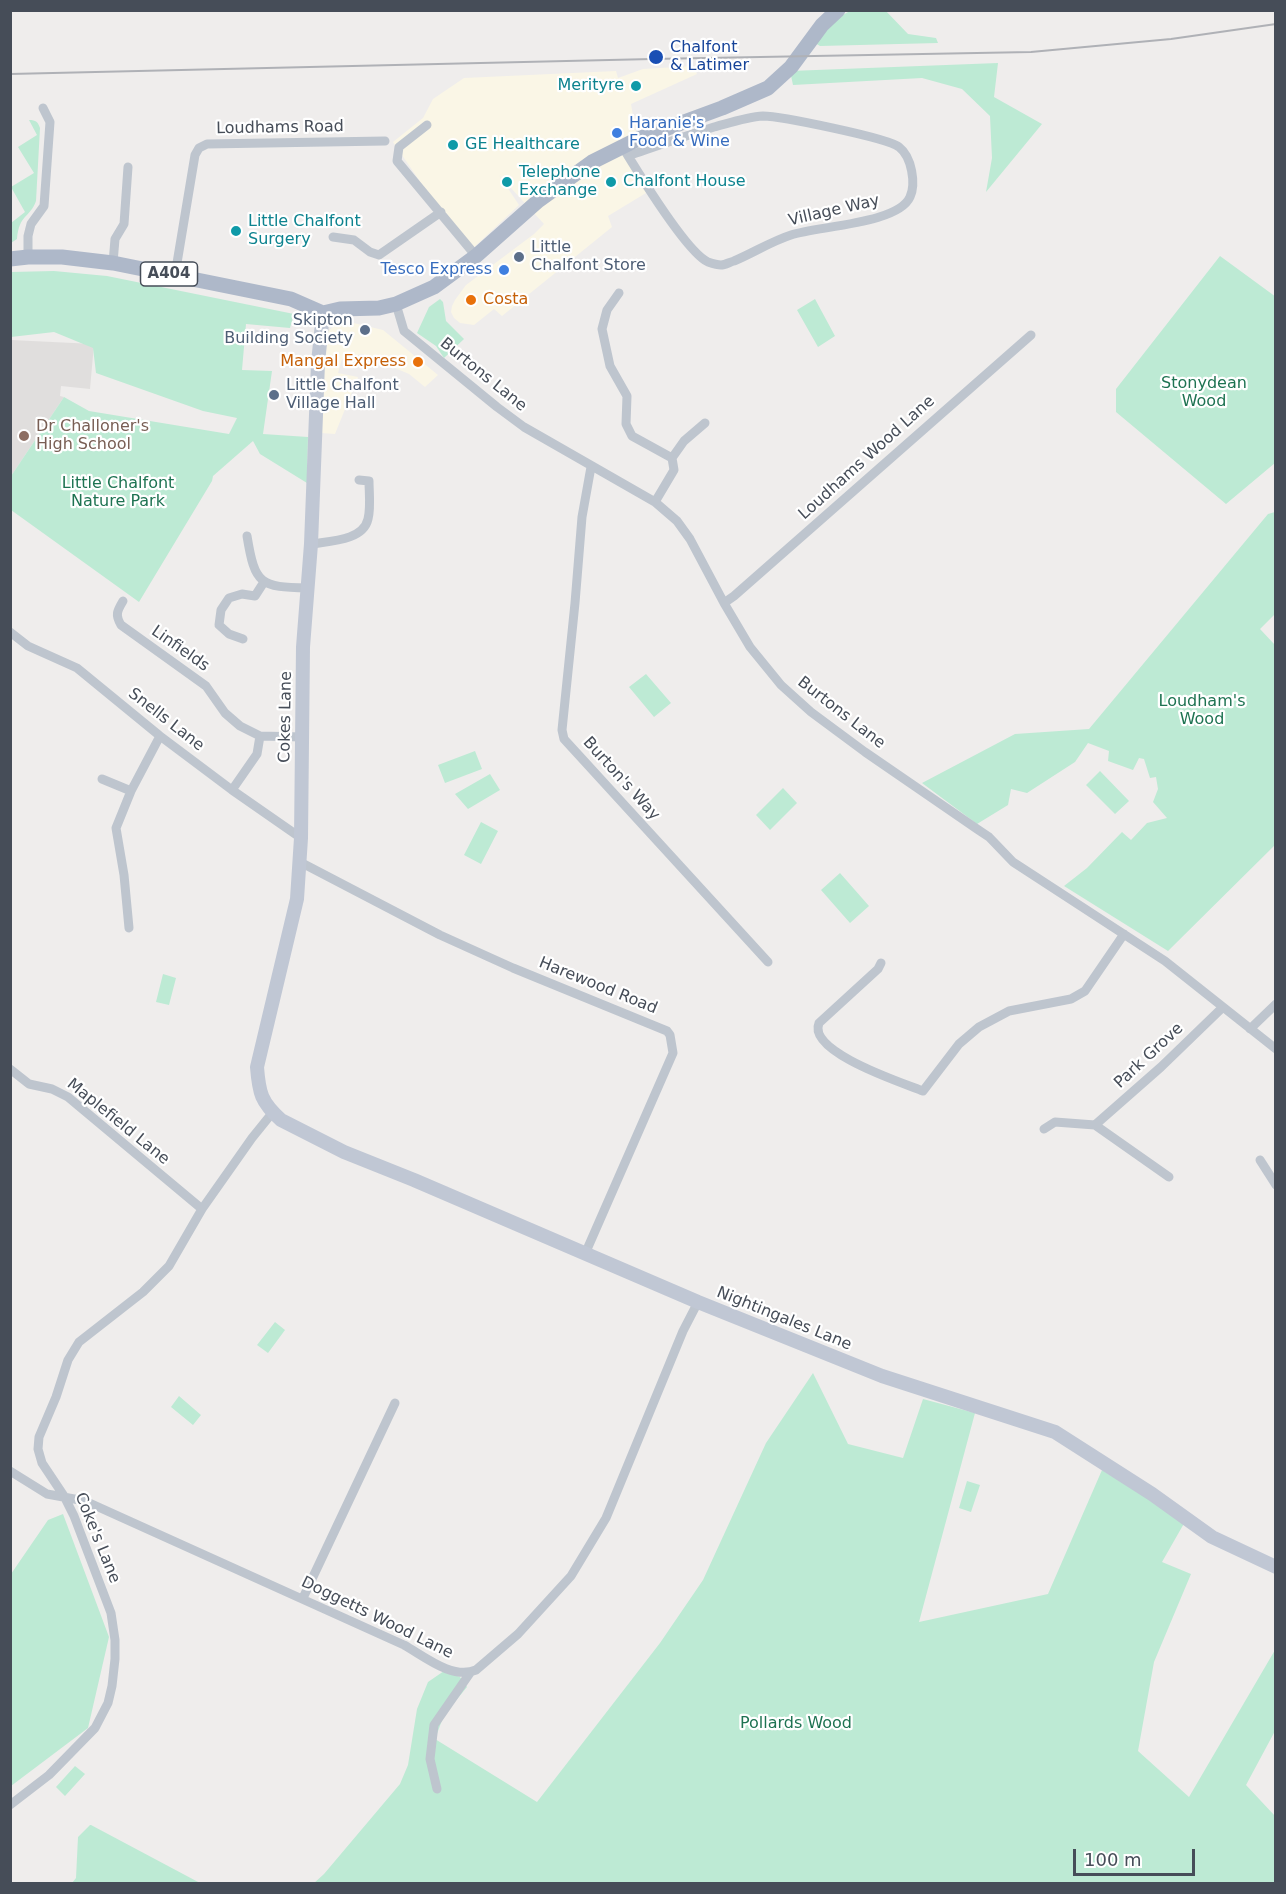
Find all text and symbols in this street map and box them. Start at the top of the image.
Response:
place label: Chalfont & Latimer [670,38,749,76]
marker: Chalfont & Latimer [647,48,665,66]
place label: Merityre [558,76,624,96]
marker: Merityre [629,79,643,93]
place label: Haranie's Food & Wine [629,114,730,152]
street label: Loudhams Road [216,117,344,139]
marker: Haranie's Food & Wine [610,126,624,140]
place label: GE Healthcare [465,135,580,155]
marker: GE Healthcare [446,138,460,152]
place label: Telephone Exchange [519,163,600,201]
place label: Chalfont House [623,172,746,192]
marker: Telephone Exchange [500,175,514,189]
marker: Chalfont House [604,175,618,189]
street label: Village Way [787,191,881,231]
place label: Little Chalfont Surgery [248,212,361,250]
marker: Little Chalfont Surgery [229,224,243,238]
place label: Little Chalfont Store [531,238,646,276]
marker: Little Chalfont Store [512,250,526,264]
place label: Tesco Express [381,260,492,280]
road number: A404 [140,262,198,286]
marker: Tesco Express [497,263,511,277]
place label: Costa [483,290,528,310]
marker: Costa [464,293,478,307]
place label: Skipton Building Society [224,311,353,349]
marker: Skipton Building Society [358,323,372,337]
street label: Burtons Lane [436,334,530,416]
place label: Mangal Express [280,352,406,372]
marker: Mangal Express [411,355,425,369]
park label: Stonydean Wood [1161,374,1247,412]
place label: Little Chalfont Village Hall [286,376,399,414]
marker: Little Chalfont Village Hall [267,388,281,402]
street label: Loudhams Wood Lane [795,392,939,524]
place label: Dr Challoner's High School [36,417,149,455]
marker: Dr Challoner's High School [17,429,31,443]
park label: Little Chalfont Nature Park [62,474,174,512]
street label: Linfields [147,622,213,676]
street label: Cokes Lane [276,671,296,763]
street label: Burtons Lane [793,673,889,753]
street label: Snells Lane [124,684,208,756]
park label: Loudham's Wood [1159,692,1245,730]
street label: Burton's Way [578,733,664,825]
street label: Harewood Road [536,954,660,1018]
street label: Park Grove [1110,1019,1188,1093]
street label: Maplefield Lane [63,1075,173,1169]
street label: Nightingales Lane [714,1283,854,1355]
street label: Coke's Lane [70,1490,124,1586]
street label: Doggetts Wood Lane [298,1573,456,1663]
park label: Pollards Wood [740,1714,852,1734]
scale bar [1076,1837,1198,1875]
text: 100 m [1084,1849,1142,1870]

